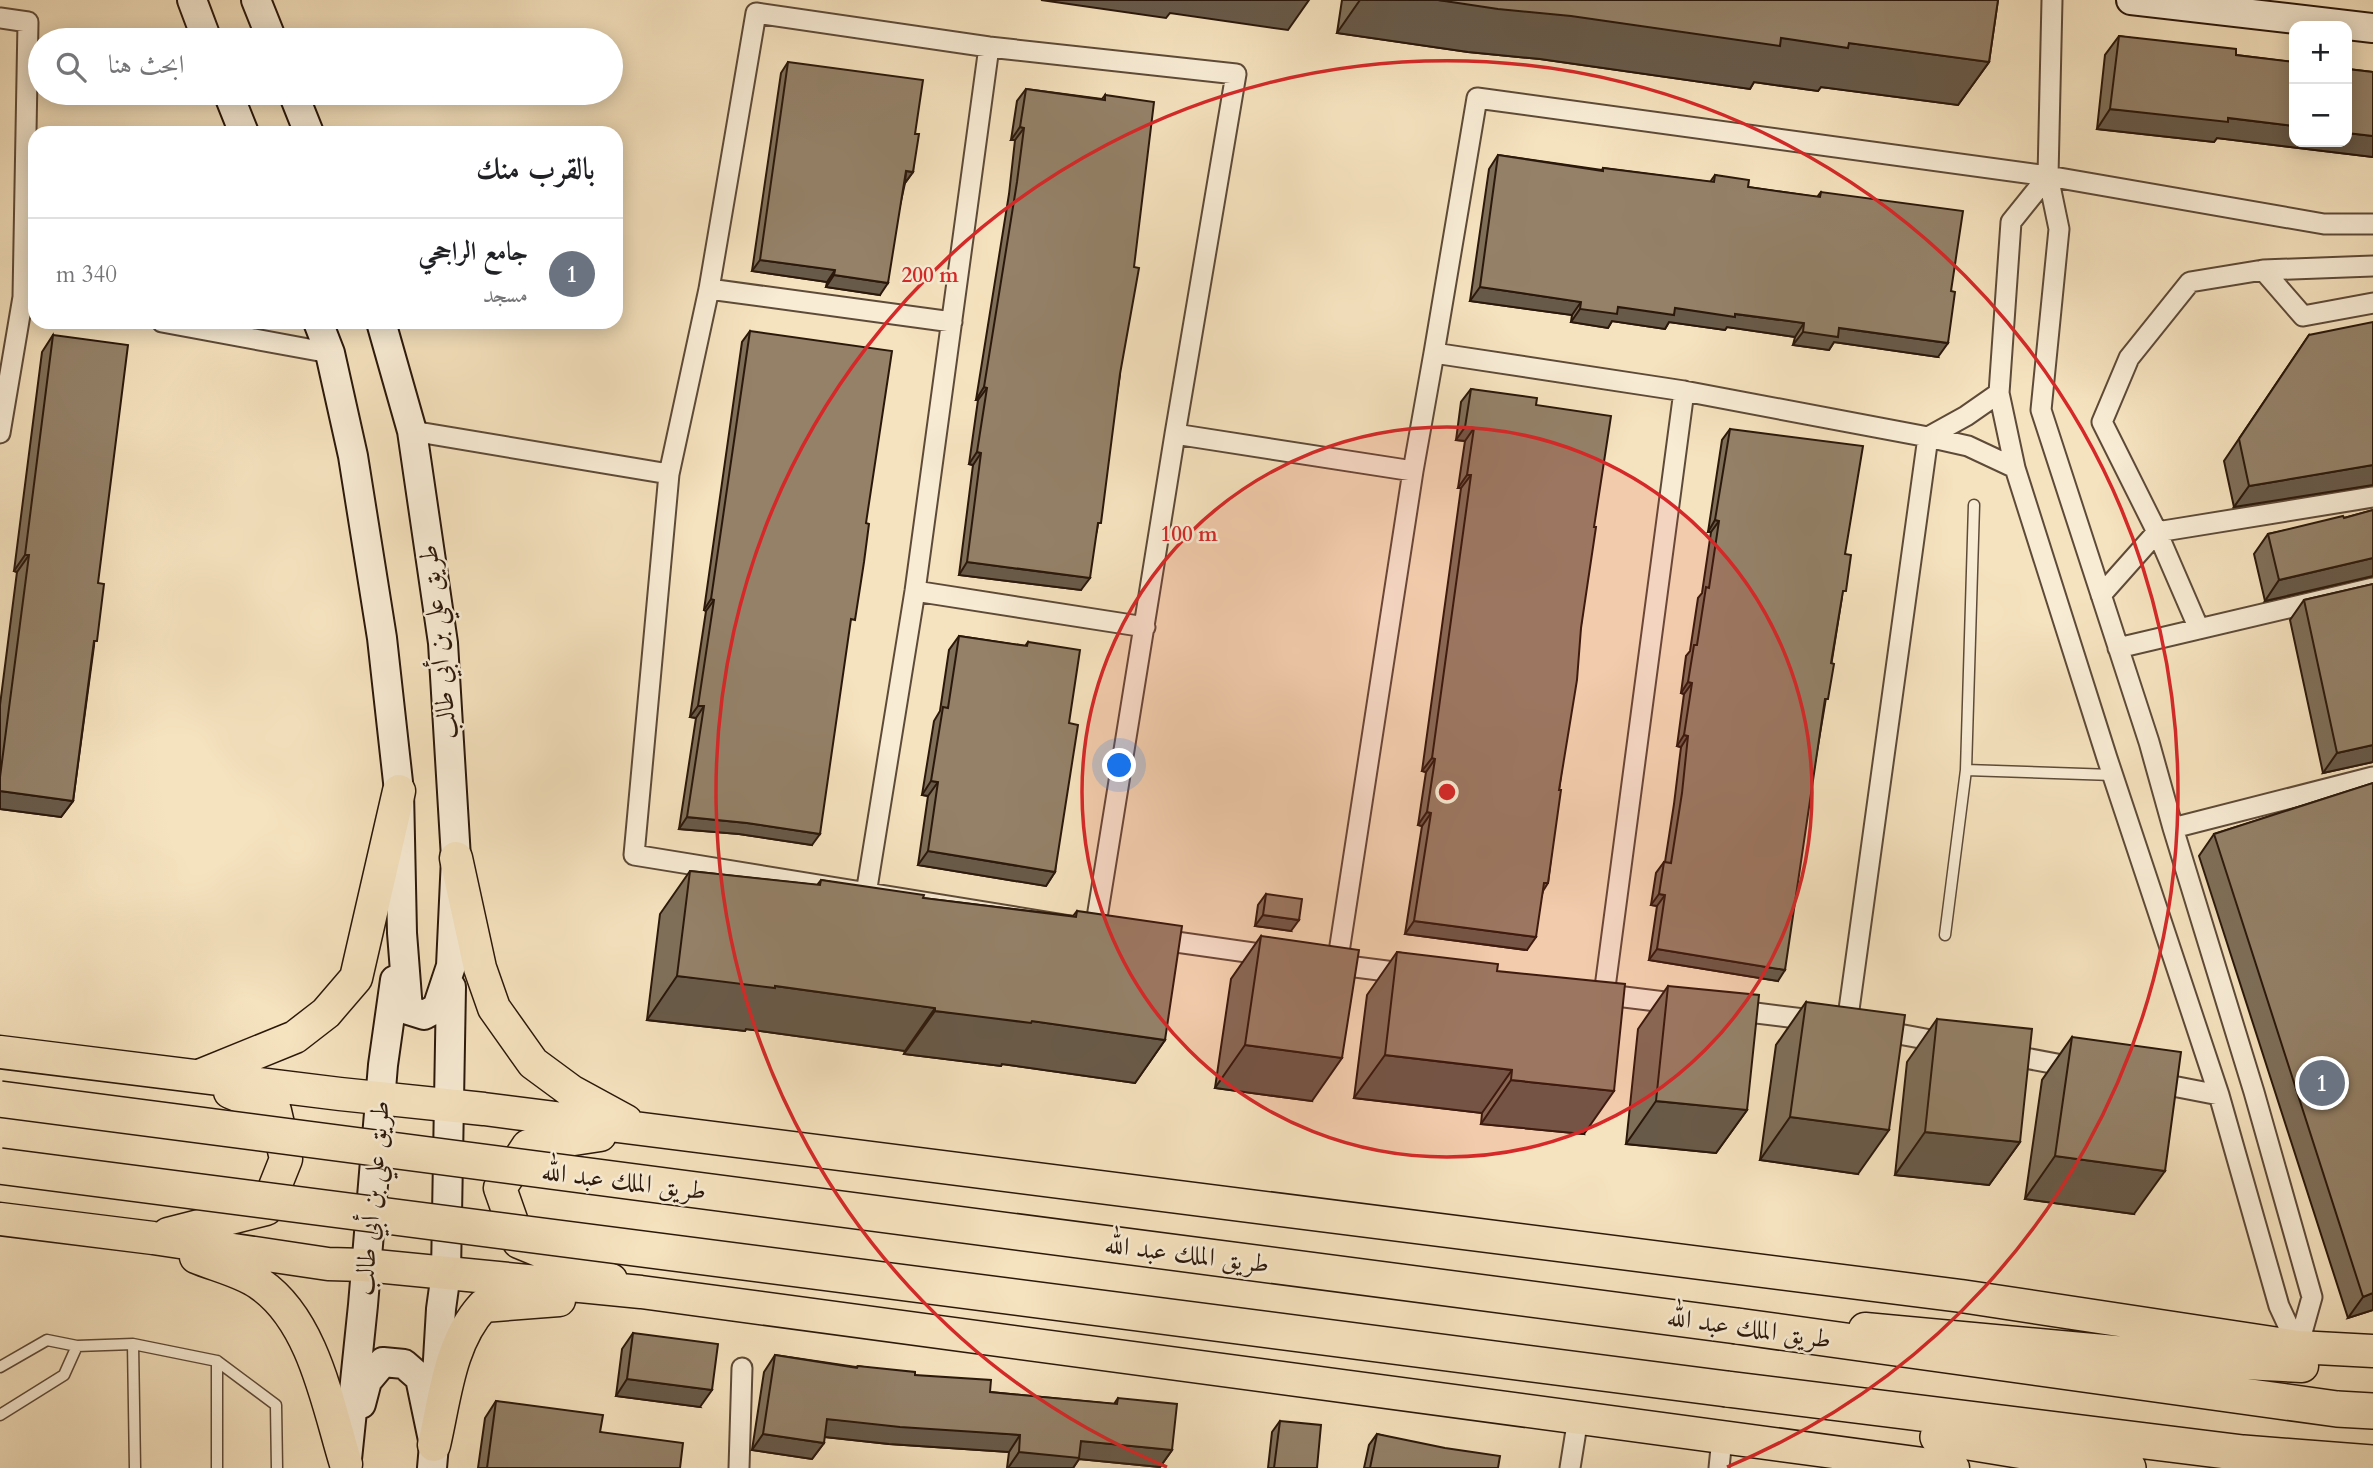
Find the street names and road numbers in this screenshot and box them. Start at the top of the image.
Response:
street label: طريق علي بن أبي طالب [410,542,473,741]
street label: طريق علي بن أبي طالب [346,1099,405,1298]
street label: طريق الملك عبد الله [540,1151,709,1208]
street label: طريق الملك عبد الله [1103,1224,1272,1281]
street label: طريق الملك عبد الله [1665,1296,1834,1357]

